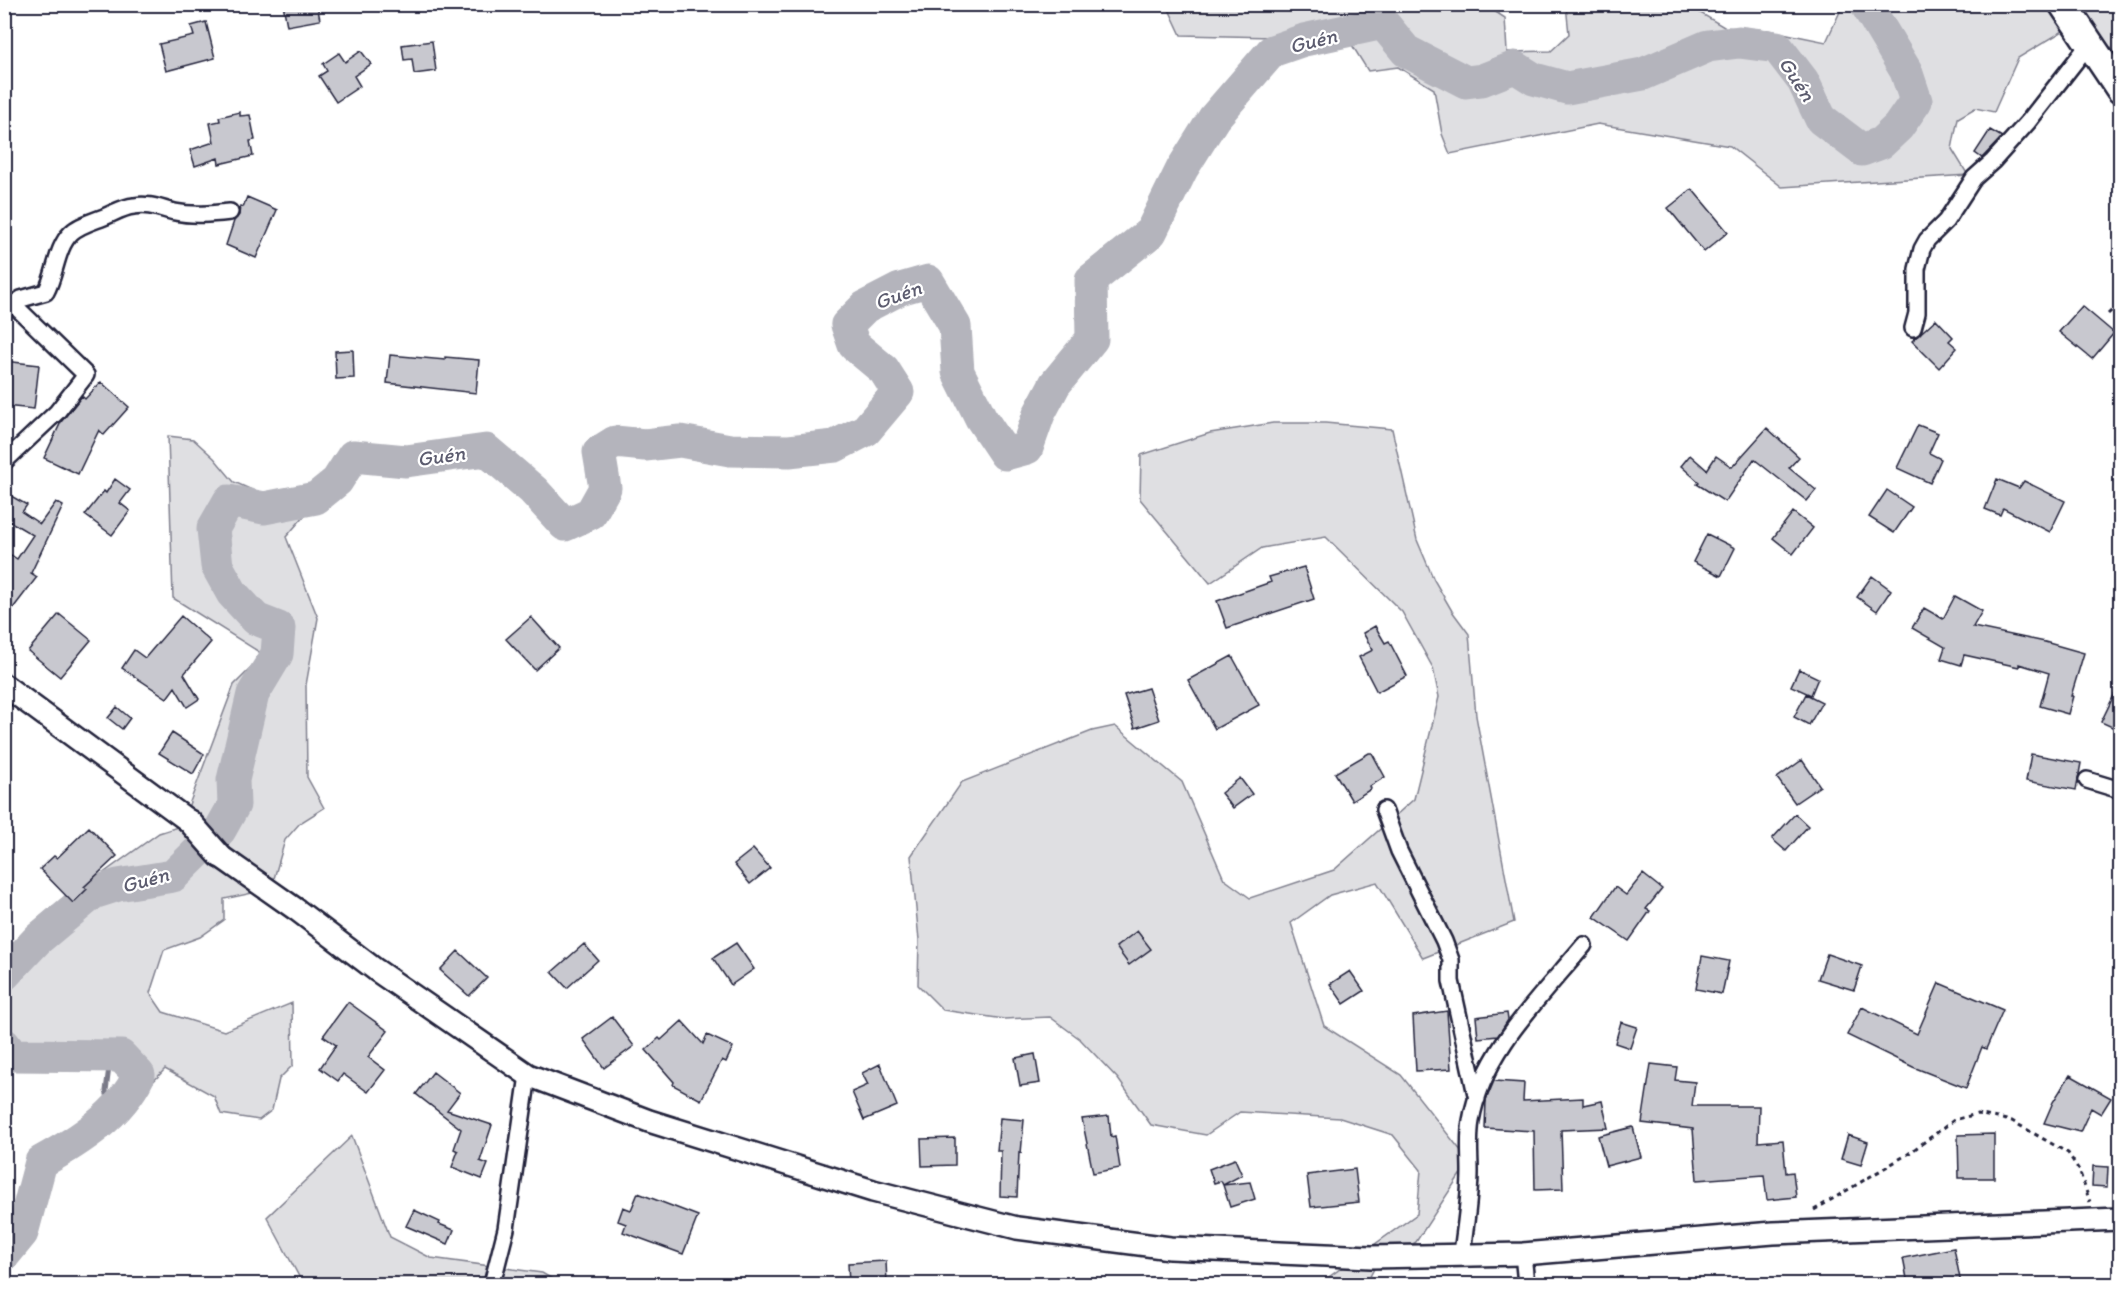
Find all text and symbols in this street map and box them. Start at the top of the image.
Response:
water label: Guén [1287,23,1339,58]
water label: Guén [1774,52,1821,106]
water label: Guén [871,275,925,314]
water label: Guén [415,440,467,471]
water label: Guén [118,861,171,898]

